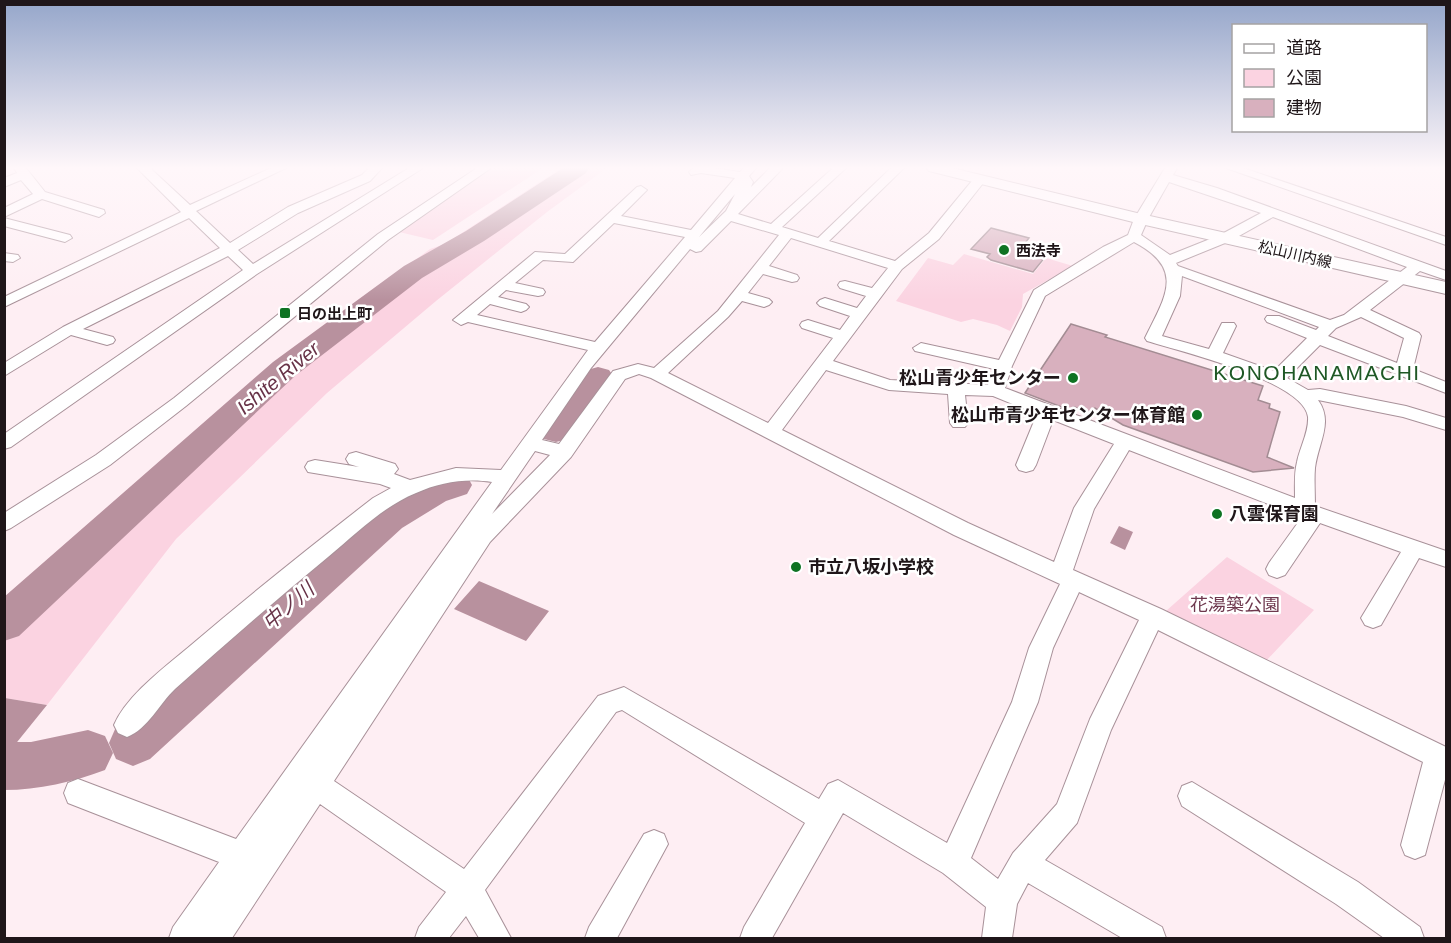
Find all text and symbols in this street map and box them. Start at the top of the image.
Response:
legend [1232,24,1427,132]
text: 道路 [1286,38,1322,58]
text: 公園 [1286,68,1322,88]
text: 建物 [1286,98,1322,118]
street label: 松山川内線 [1257,237,1333,271]
place label: 西法寺 [1016,242,1061,259]
marker: 西法寺 [997,243,1011,257]
place label: 日の出上町 [297,305,372,322]
marker: 日の出上町 [278,306,292,320]
water label: Ishite River [233,337,324,419]
district label: KONOHANAMACHI [1213,361,1421,384]
place label: 松山青少年センター [899,368,1061,388]
marker: 松山青少年センター [1066,371,1080,385]
place label: 松山市青少年センター体育館 [951,405,1185,425]
marker: 松山市青少年センター体育館 [1190,408,1204,422]
place label: 八雲保育園 [1229,504,1319,524]
marker: 八雲保育園 [1210,507,1224,521]
place label: 市立八坂小学校 [808,557,934,577]
marker: 市立八坂小学校 [789,560,803,574]
water label: 中ノ川 [258,577,319,634]
park label: 花湯築公園 [1190,595,1280,615]

